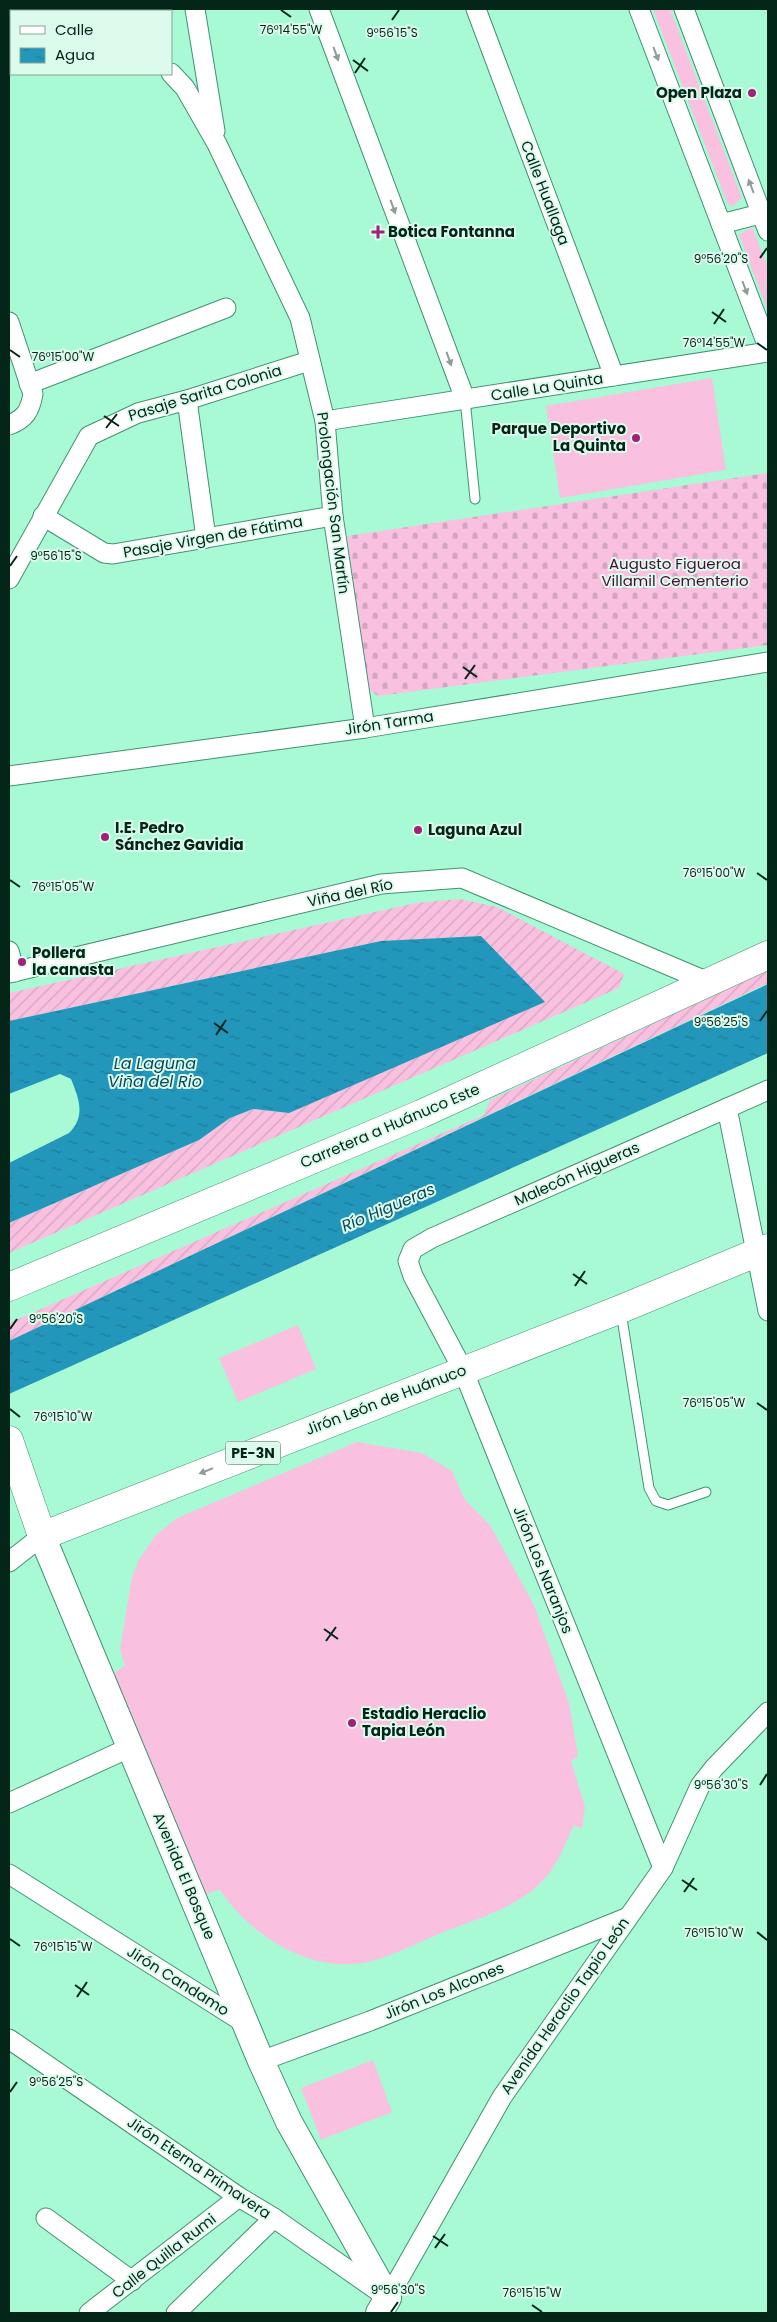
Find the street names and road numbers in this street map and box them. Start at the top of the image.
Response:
street label: Calle Huallaga [516,138,575,248]
street label: Pasaje Sarita Colonia [125,359,284,426]
street label: Calle La Quinta [489,367,605,406]
street label: Prolongación San Martín [312,411,355,595]
street label: Pasaje Virgen de Fátima [121,510,304,563]
street label: Jirón Tarma [343,705,435,740]
street label: Viña del Río [305,873,395,912]
street label: Carretera a Huánuco Este [297,1078,483,1173]
street label: Malecón Higueras [511,1136,643,1211]
street label: Jirón León de Huánuco [302,1359,469,1440]
road number: PE-3N [226,1442,280,1465]
street label: Jirón Los Naranjos [508,1503,579,1637]
street label: Avenida El Bosque [148,1809,221,1943]
street label: Avenida Heraclio Tapio León [495,1913,634,2098]
street label: Jirón Candamo [123,1941,233,2021]
street label: Jirón Los Alcones [381,1957,507,2024]
street label: Jirón Eterna Primavera [123,2112,275,2224]
street label: Calle Quilla Rumi [107,2208,220,2303]

